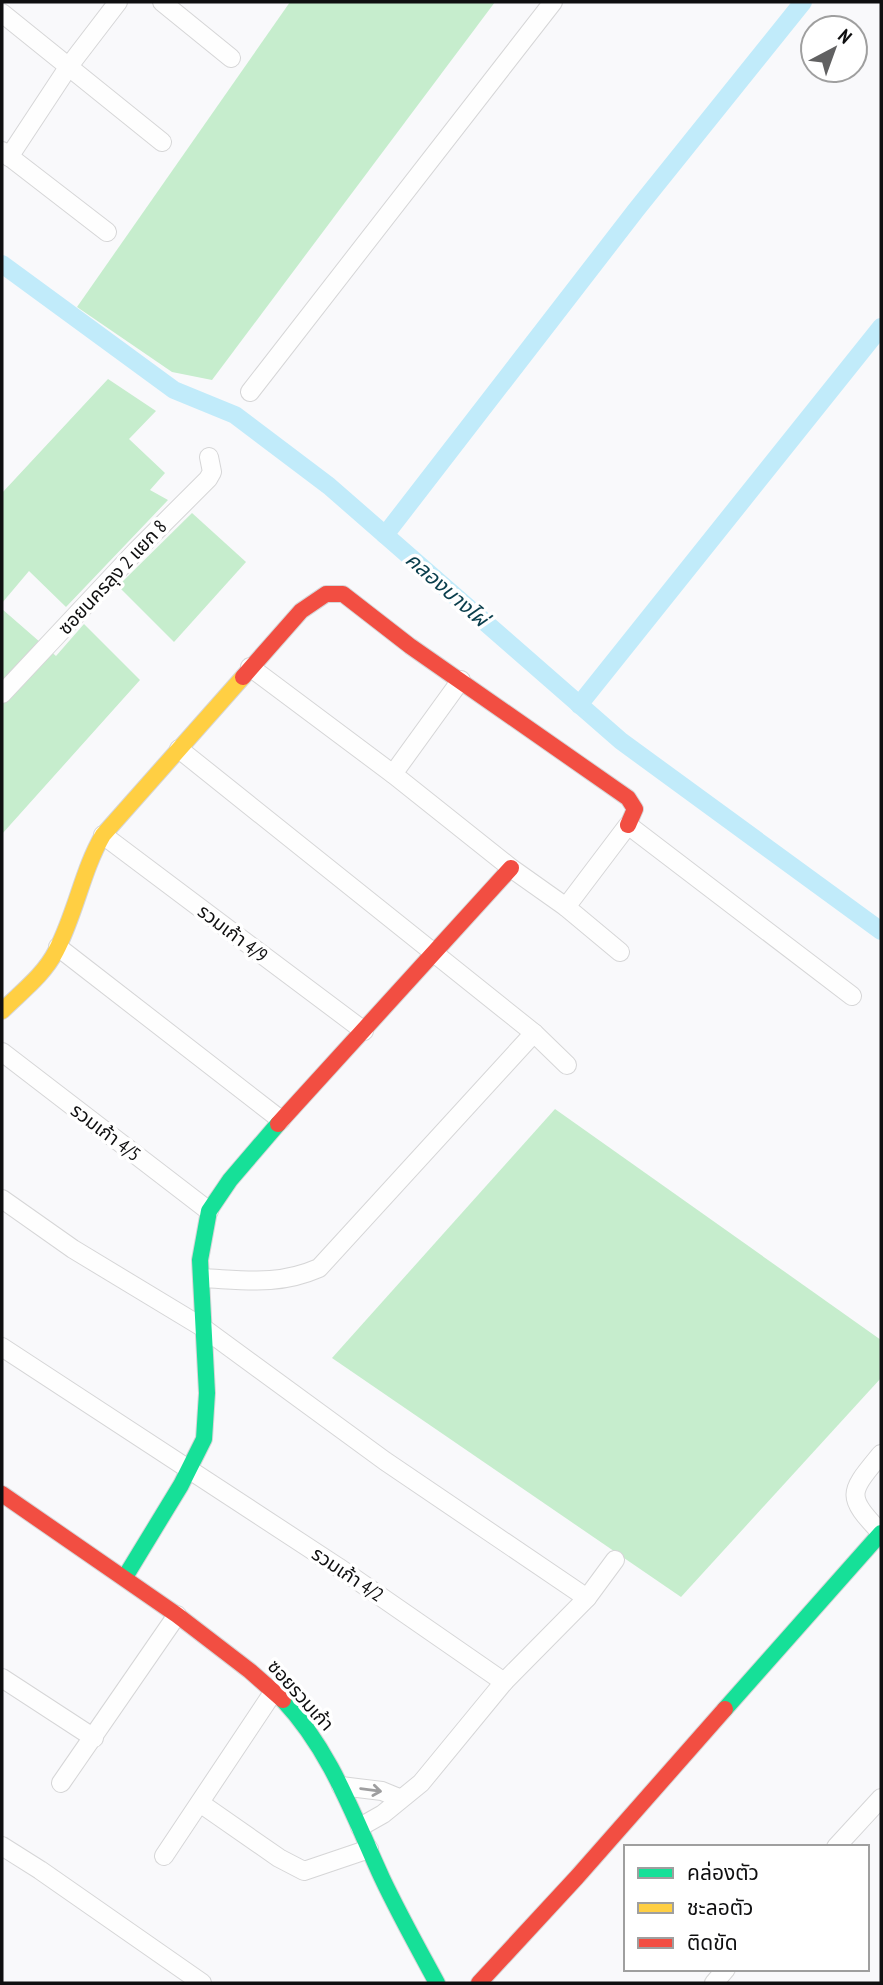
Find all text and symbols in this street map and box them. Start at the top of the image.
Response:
north arrow [799,14,869,84]
text: N [833,24,857,49]
street label: ซอยนครลุง 2 แยก 8 [53,515,171,639]
water label: คลองบางไผ่ [400,546,496,634]
street label: รวมเก้า 4/9 [193,899,273,967]
street label: รวมเก้า 4/5 [66,1098,146,1166]
street label: รวมเก้า 4/2 [307,1541,389,1607]
street label: ซอยรวมเก้า [263,1654,339,1736]
one-way arrow [359,1784,381,1797]
legend [624,1845,869,1971]
text: คล่องตัว [687,1859,759,1886]
text: ชะลอตัว [687,1894,753,1921]
text: ติดขัด [687,1929,738,1956]

